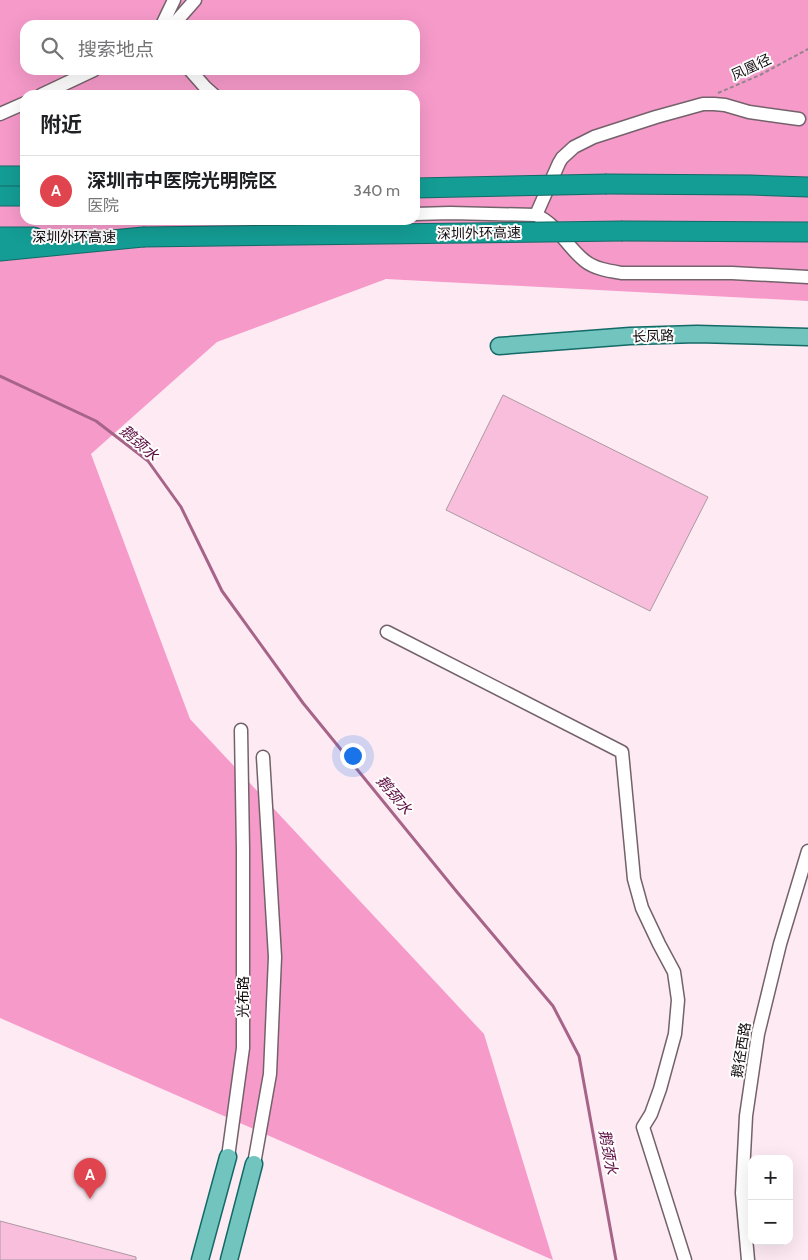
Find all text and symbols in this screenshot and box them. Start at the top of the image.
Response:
search box [20,20,420,75]
icon: search [38,34,66,62]
text: 搜索地点 [78,38,154,61]
street label: 凤凰径 [728,50,774,84]
text: 附近 [40,112,82,137]
text: 深圳市中医院光明院区 [87,169,277,192]
text: A [51,181,61,200]
text: 340 m [353,181,400,200]
text: 医院 [87,196,119,215]
street label: 深圳外环高速 [437,223,521,243]
street label: 深圳外环高速 [32,228,116,246]
street label: 长凤路 [632,326,674,346]
water label: 鹅颈水 [116,421,163,465]
your location [340,743,366,769]
water label: 鹅颈水 [373,772,416,819]
street label: 光布路 [234,976,252,1018]
street label: 鹅径西路 [728,1021,754,1079]
water label: 鹅颈水 [595,1128,621,1177]
map controls [748,1155,793,1245]
button: + [748,1155,793,1200]
pin: A [74,1158,106,1199]
button: − [748,1200,793,1245]

